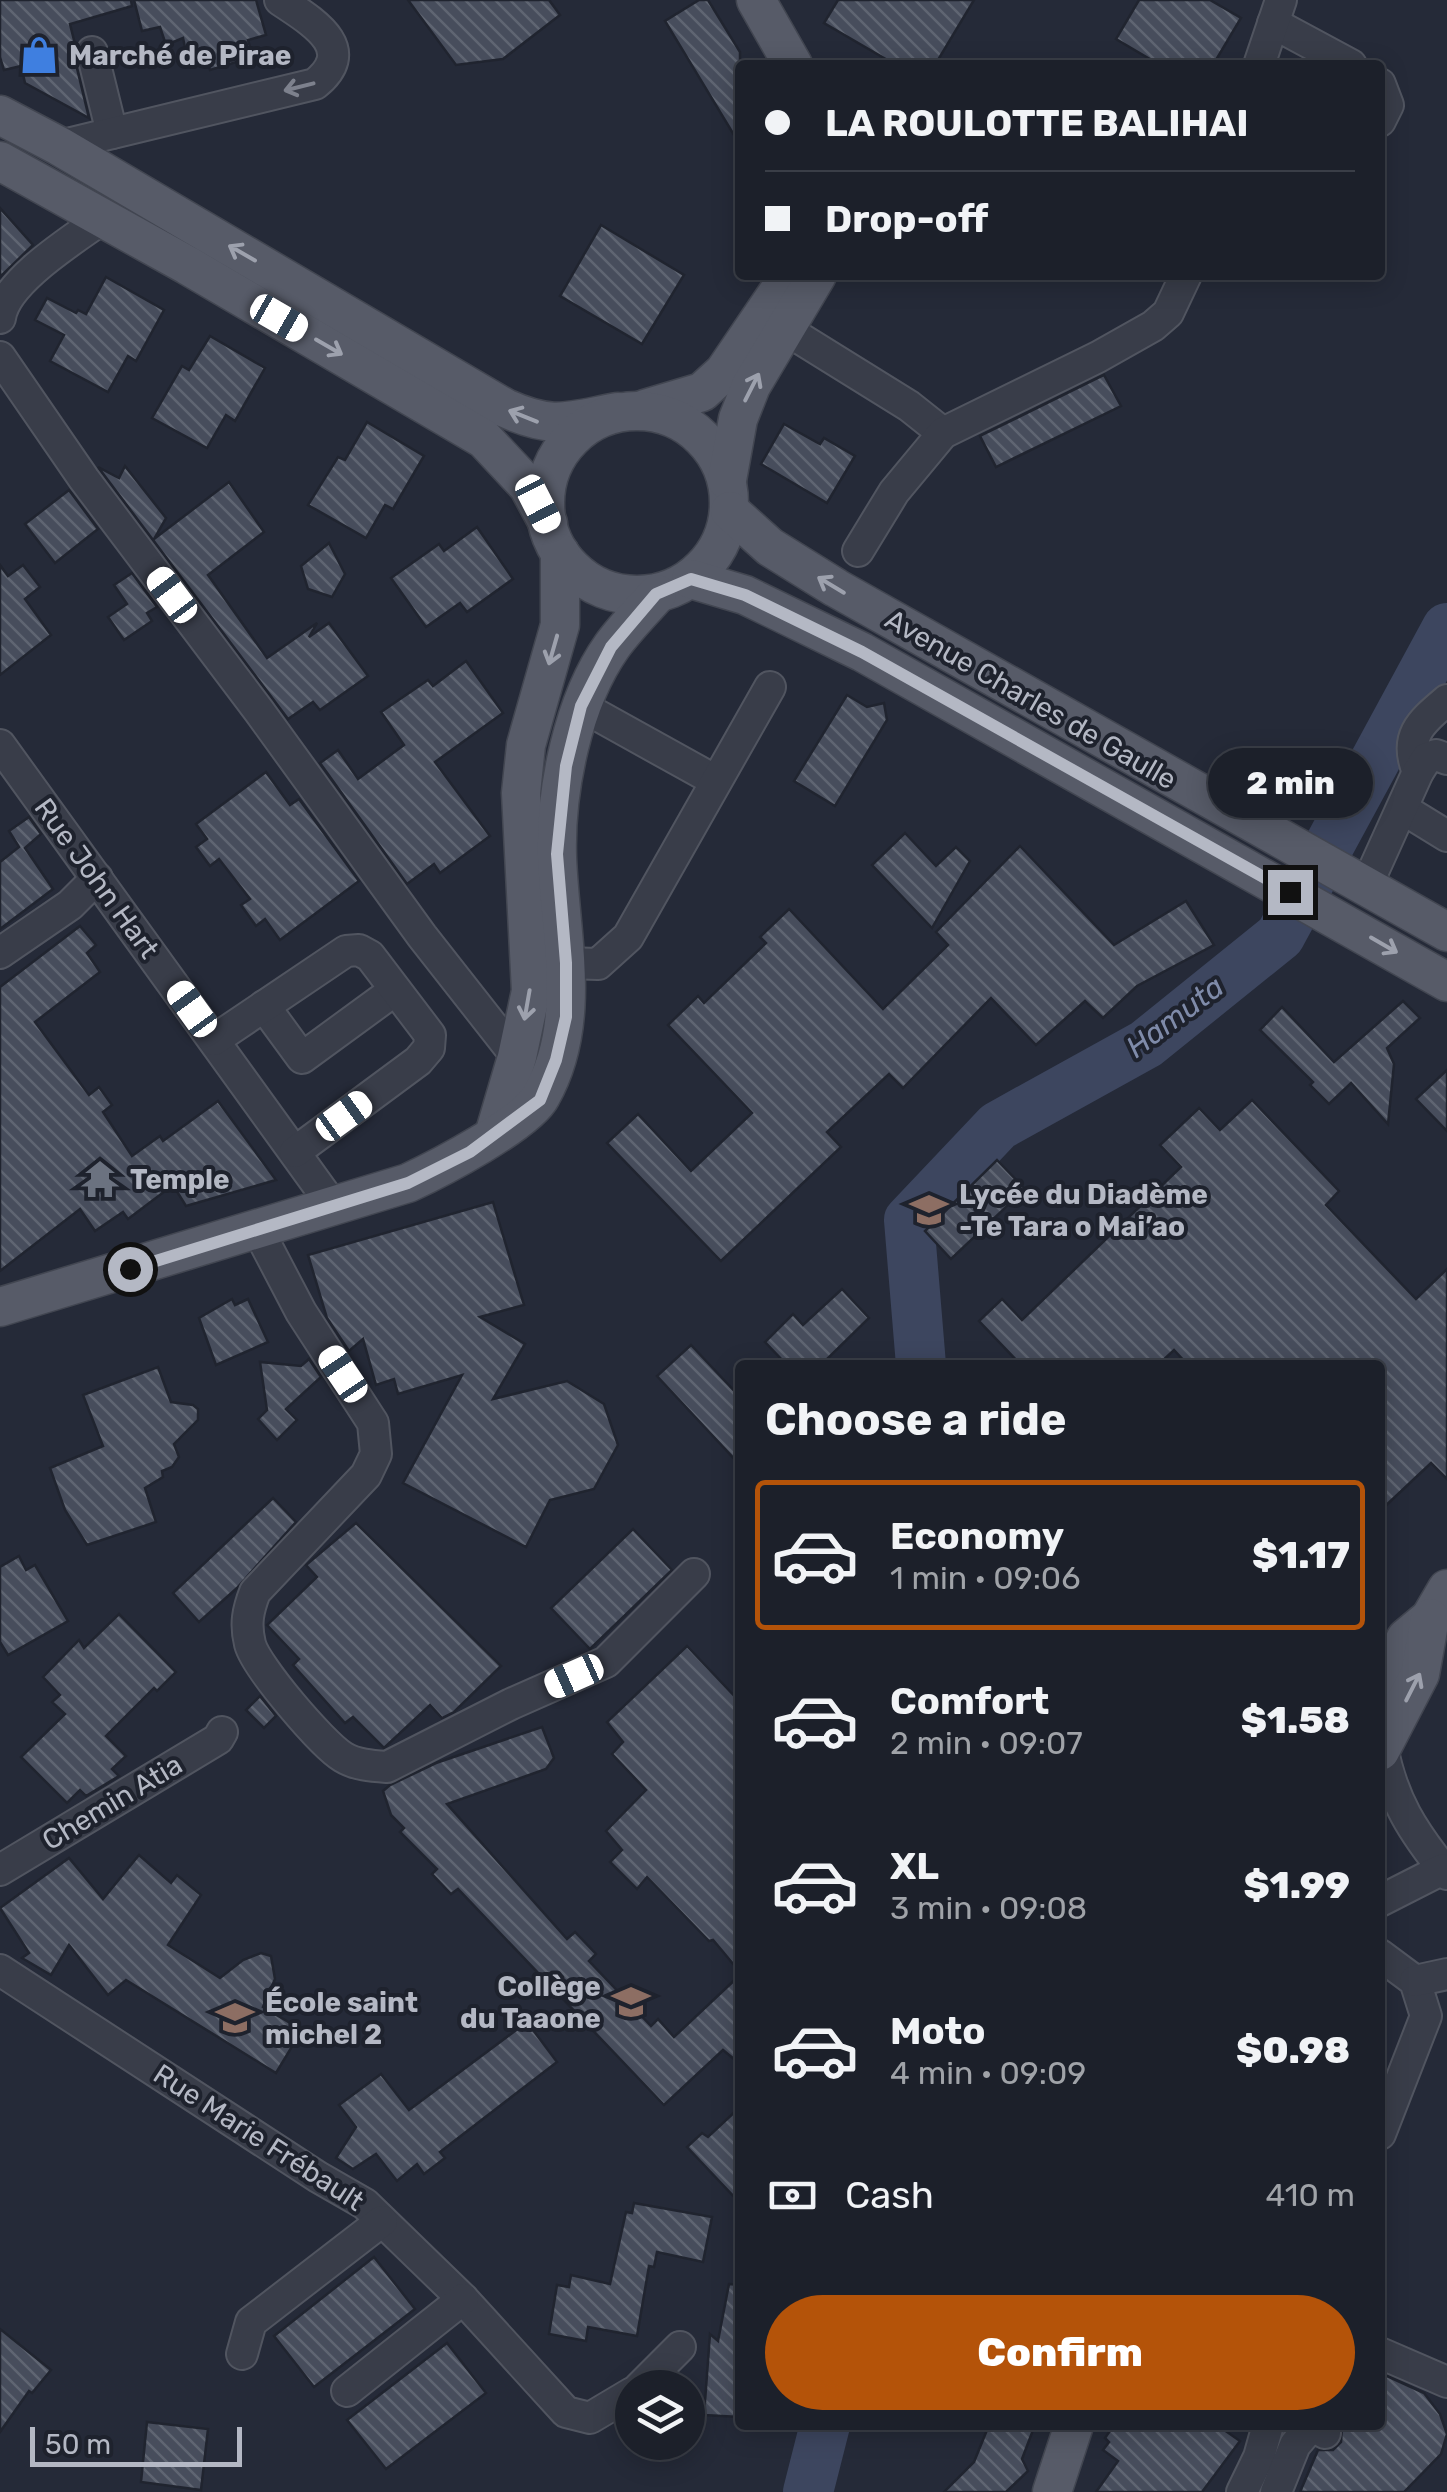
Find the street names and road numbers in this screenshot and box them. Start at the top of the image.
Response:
street label: Avenue Charles de Gaulle [880,603,1182,796]
street label: Rue John Hart [28,792,166,965]
street label: Chemin Atia [36,1748,188,1857]
street label: Rue Marie Frébault [147,2057,370,2218]

